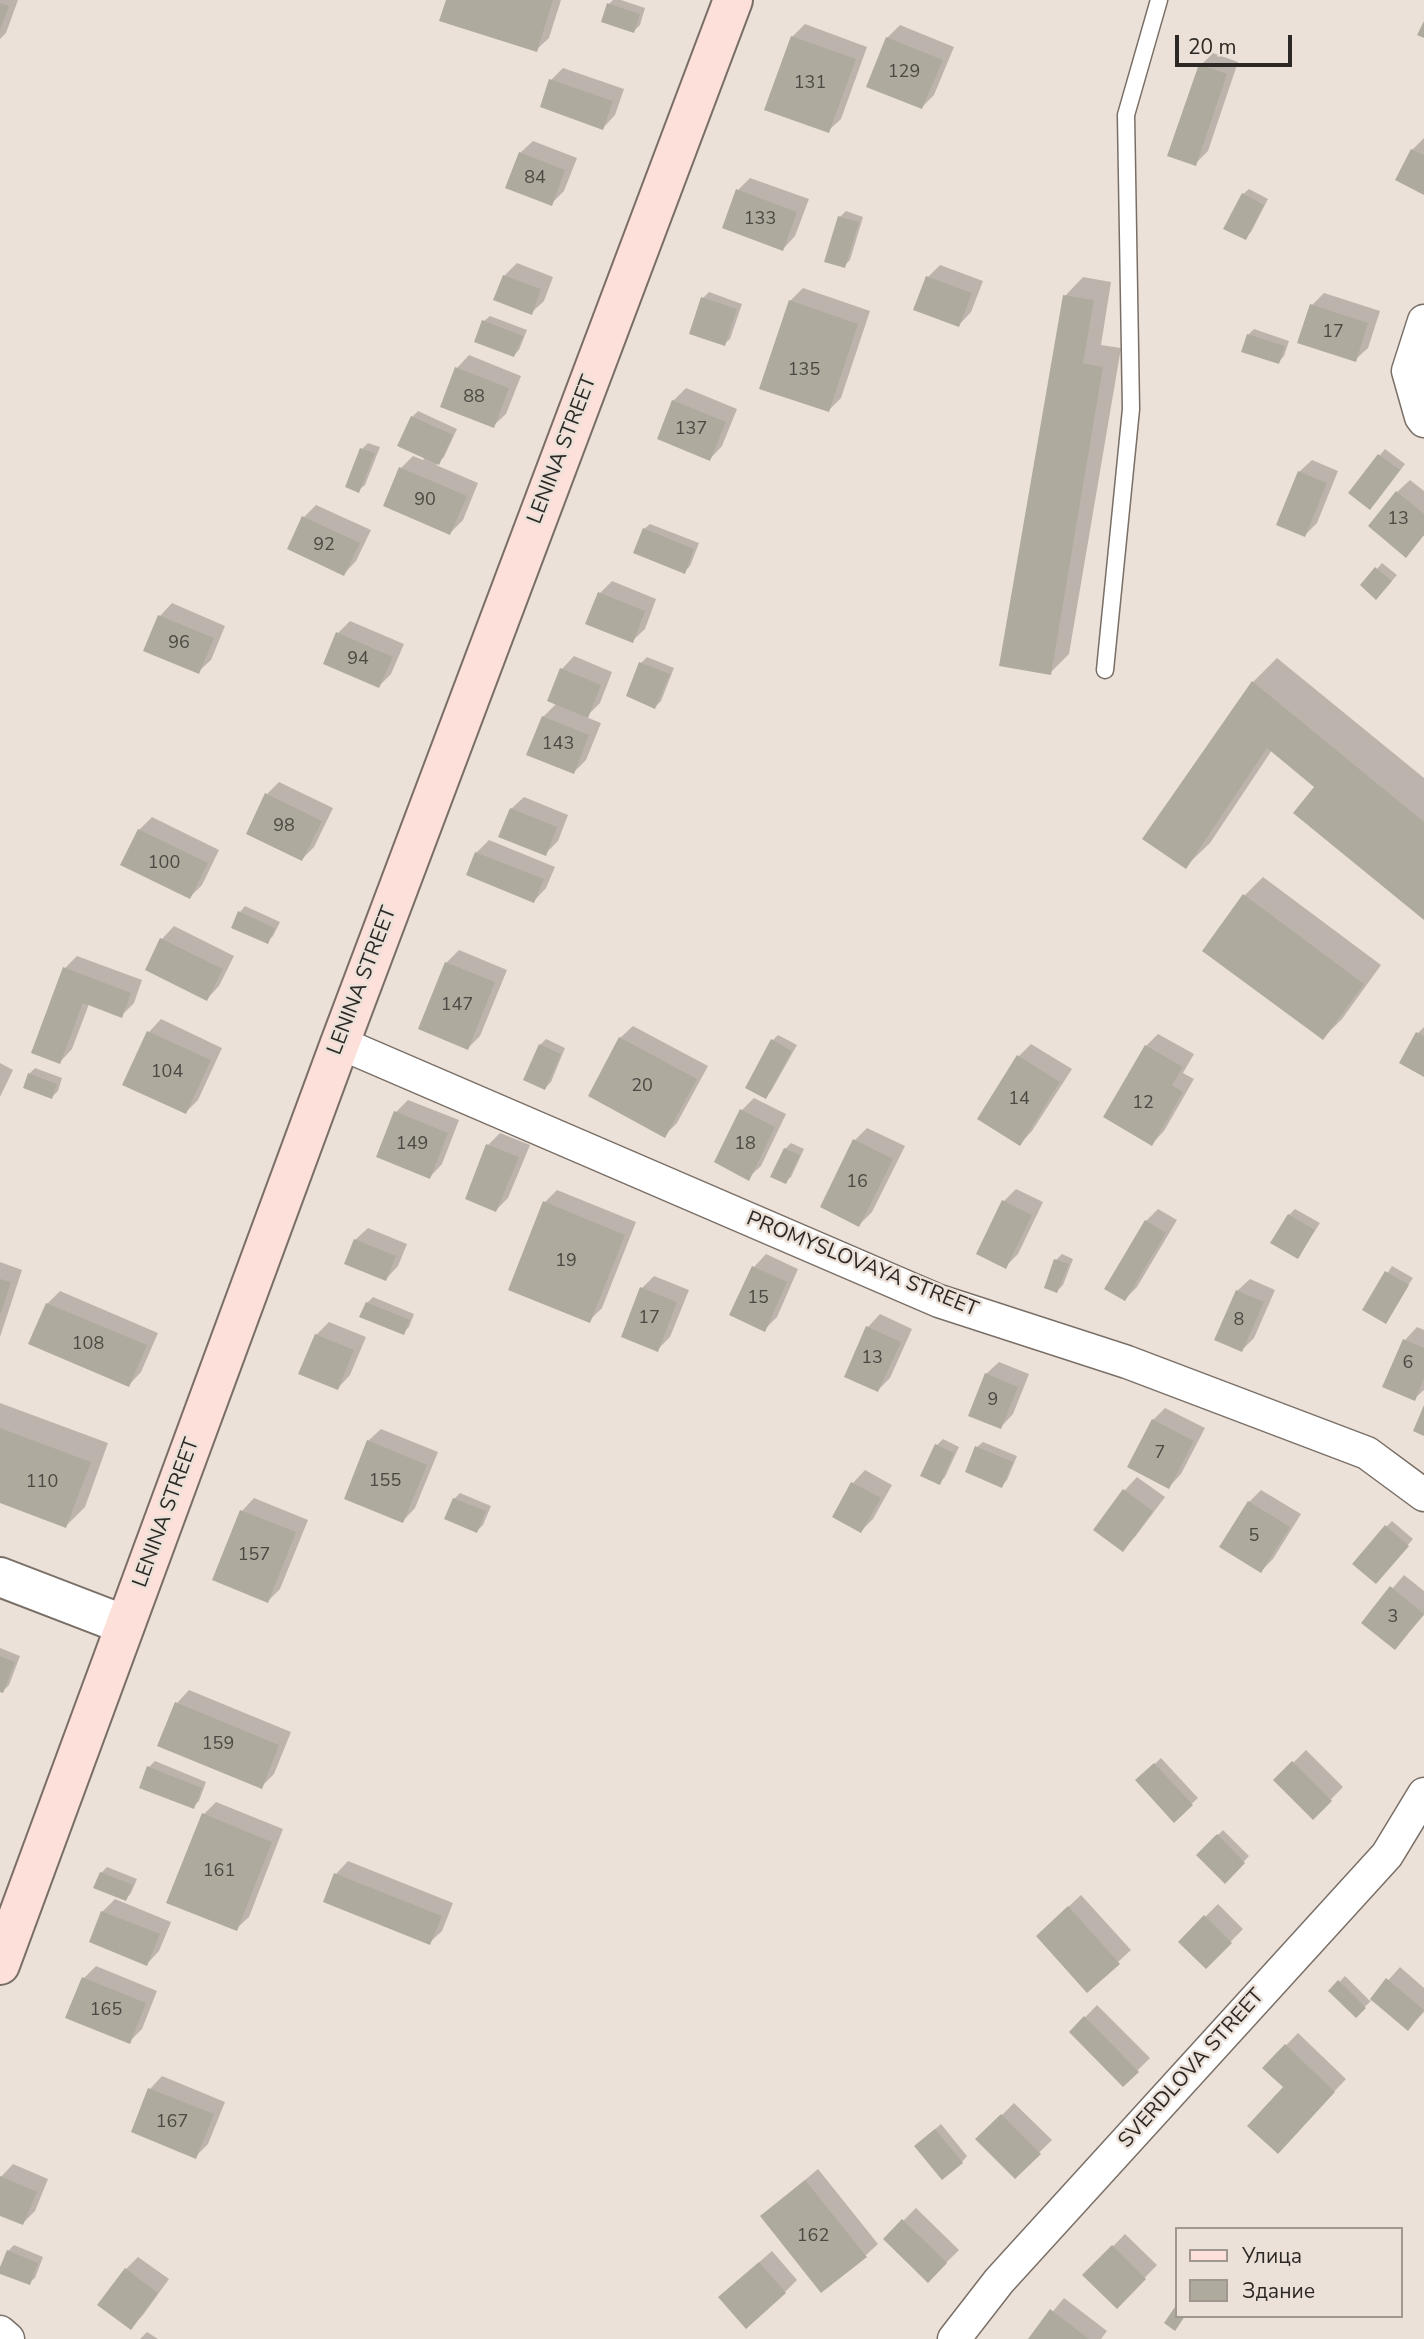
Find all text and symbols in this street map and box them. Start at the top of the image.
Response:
scale bar [1179,21,1296,65]
text: 20 m [1188,33,1237,61]
house number: 129 [888,62,920,84]
house number: 131 [794,73,826,95]
house number: 84 [524,168,546,190]
house number: 133 [744,209,776,231]
house number: 17 [1322,322,1344,344]
house number: 135 [788,360,820,382]
street label: LENINA STREET [523,372,603,528]
house number: 88 [463,387,485,409]
house number: 137 [675,419,707,441]
house number: 90 [414,490,436,512]
house number: 13 [1387,509,1409,531]
house number: 92 [313,535,335,557]
house number: 96 [168,633,190,655]
house number: 94 [347,649,369,671]
house number: 143 [542,734,574,756]
house number: 98 [273,816,295,838]
house number: 100 [148,853,180,875]
street label: LENINA STREET [323,903,403,1059]
house number: 147 [441,995,473,1017]
house number: 104 [151,1062,183,1084]
house number: 20 [631,1076,653,1098]
house number: 14 [1008,1089,1030,1111]
house number: 12 [1132,1093,1154,1115]
house number: 149 [396,1134,428,1156]
house number: 18 [734,1134,756,1156]
house number: 16 [846,1172,868,1194]
street label: PROMYSLOVAYA STREET [742,1207,982,1323]
house number: 19 [555,1251,577,1273]
house number: 15 [747,1288,769,1310]
house number: 17 [638,1308,660,1330]
house number: 8 [1234,1310,1244,1332]
house number: 108 [72,1334,104,1356]
house number: 13 [861,1348,883,1370]
house number: 6 [1403,1353,1413,1375]
house number: 9 [988,1390,998,1412]
street label: LENINA STREET [128,1435,206,1591]
house number: 7 [1155,1443,1165,1465]
house number: 155 [369,1471,401,1493]
house number: 110 [26,1472,58,1494]
house number: 5 [1249,1526,1259,1548]
house number: 157 [238,1545,270,1567]
house number: 3 [1388,1607,1398,1629]
house number: 159 [202,1734,234,1756]
house number: 161 [203,1861,235,1883]
street label: SVERDLOVA STREET [1114,1984,1270,2154]
house number: 165 [90,2000,122,2022]
house number: 167 [156,2112,188,2134]
house number: 162 [797,2226,829,2248]
legend [1176,2227,1403,2318]
text: Улица [1242,2242,1302,2270]
text: Здание [1242,2277,1315,2305]

